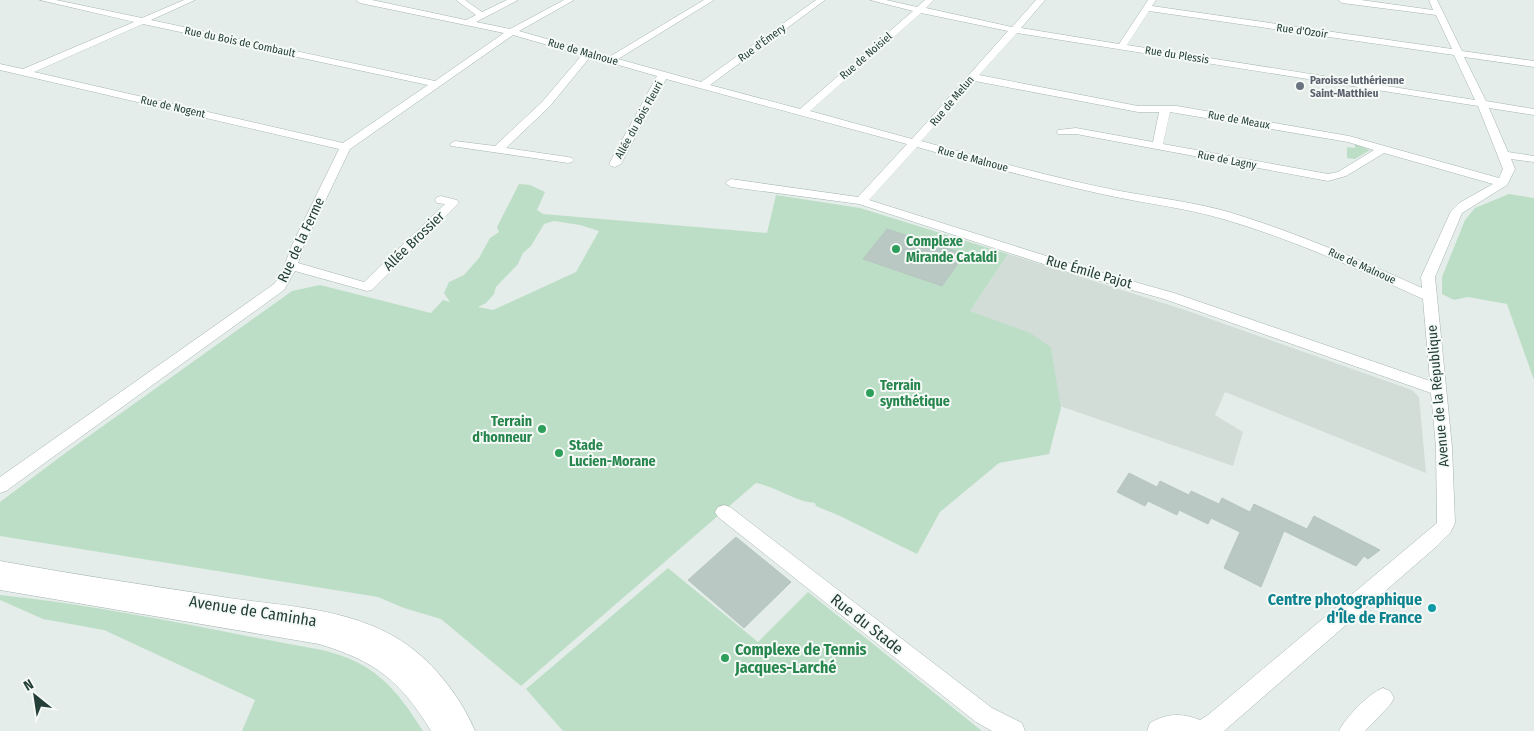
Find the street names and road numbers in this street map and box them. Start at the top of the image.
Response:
street label: Rue d'Émery [735,21,788,65]
street label: Rue d'Ozoir [1276,21,1328,41]
street label: Rue du Bois de Combault [183,24,297,60]
street label: Rue de Noisiel [837,30,895,82]
street label: Rue de Malnoue [546,36,620,68]
street label: Rue du Plessis [1144,44,1210,67]
street label: Rue de Melun [927,73,977,129]
street label: Allée du Bois Fleuri [612,79,666,161]
street label: Rue de Nogent [139,93,207,121]
street label: Rue de Meaux [1207,108,1271,132]
street label: Rue de Malnoue [936,143,1010,175]
street label: Rue de Lagny [1197,148,1258,172]
street label: Rue de la Ferme [274,195,328,285]
street label: Allée Brossier [380,208,448,274]
street label: Rue de Malnoue [1326,245,1398,287]
street label: Rue Émile Pajot [1044,251,1135,292]
street label: Avenue de la République [1423,324,1453,468]
street label: Rue du Stade [827,590,907,658]
street label: Avenue de Caminha [188,592,318,630]

